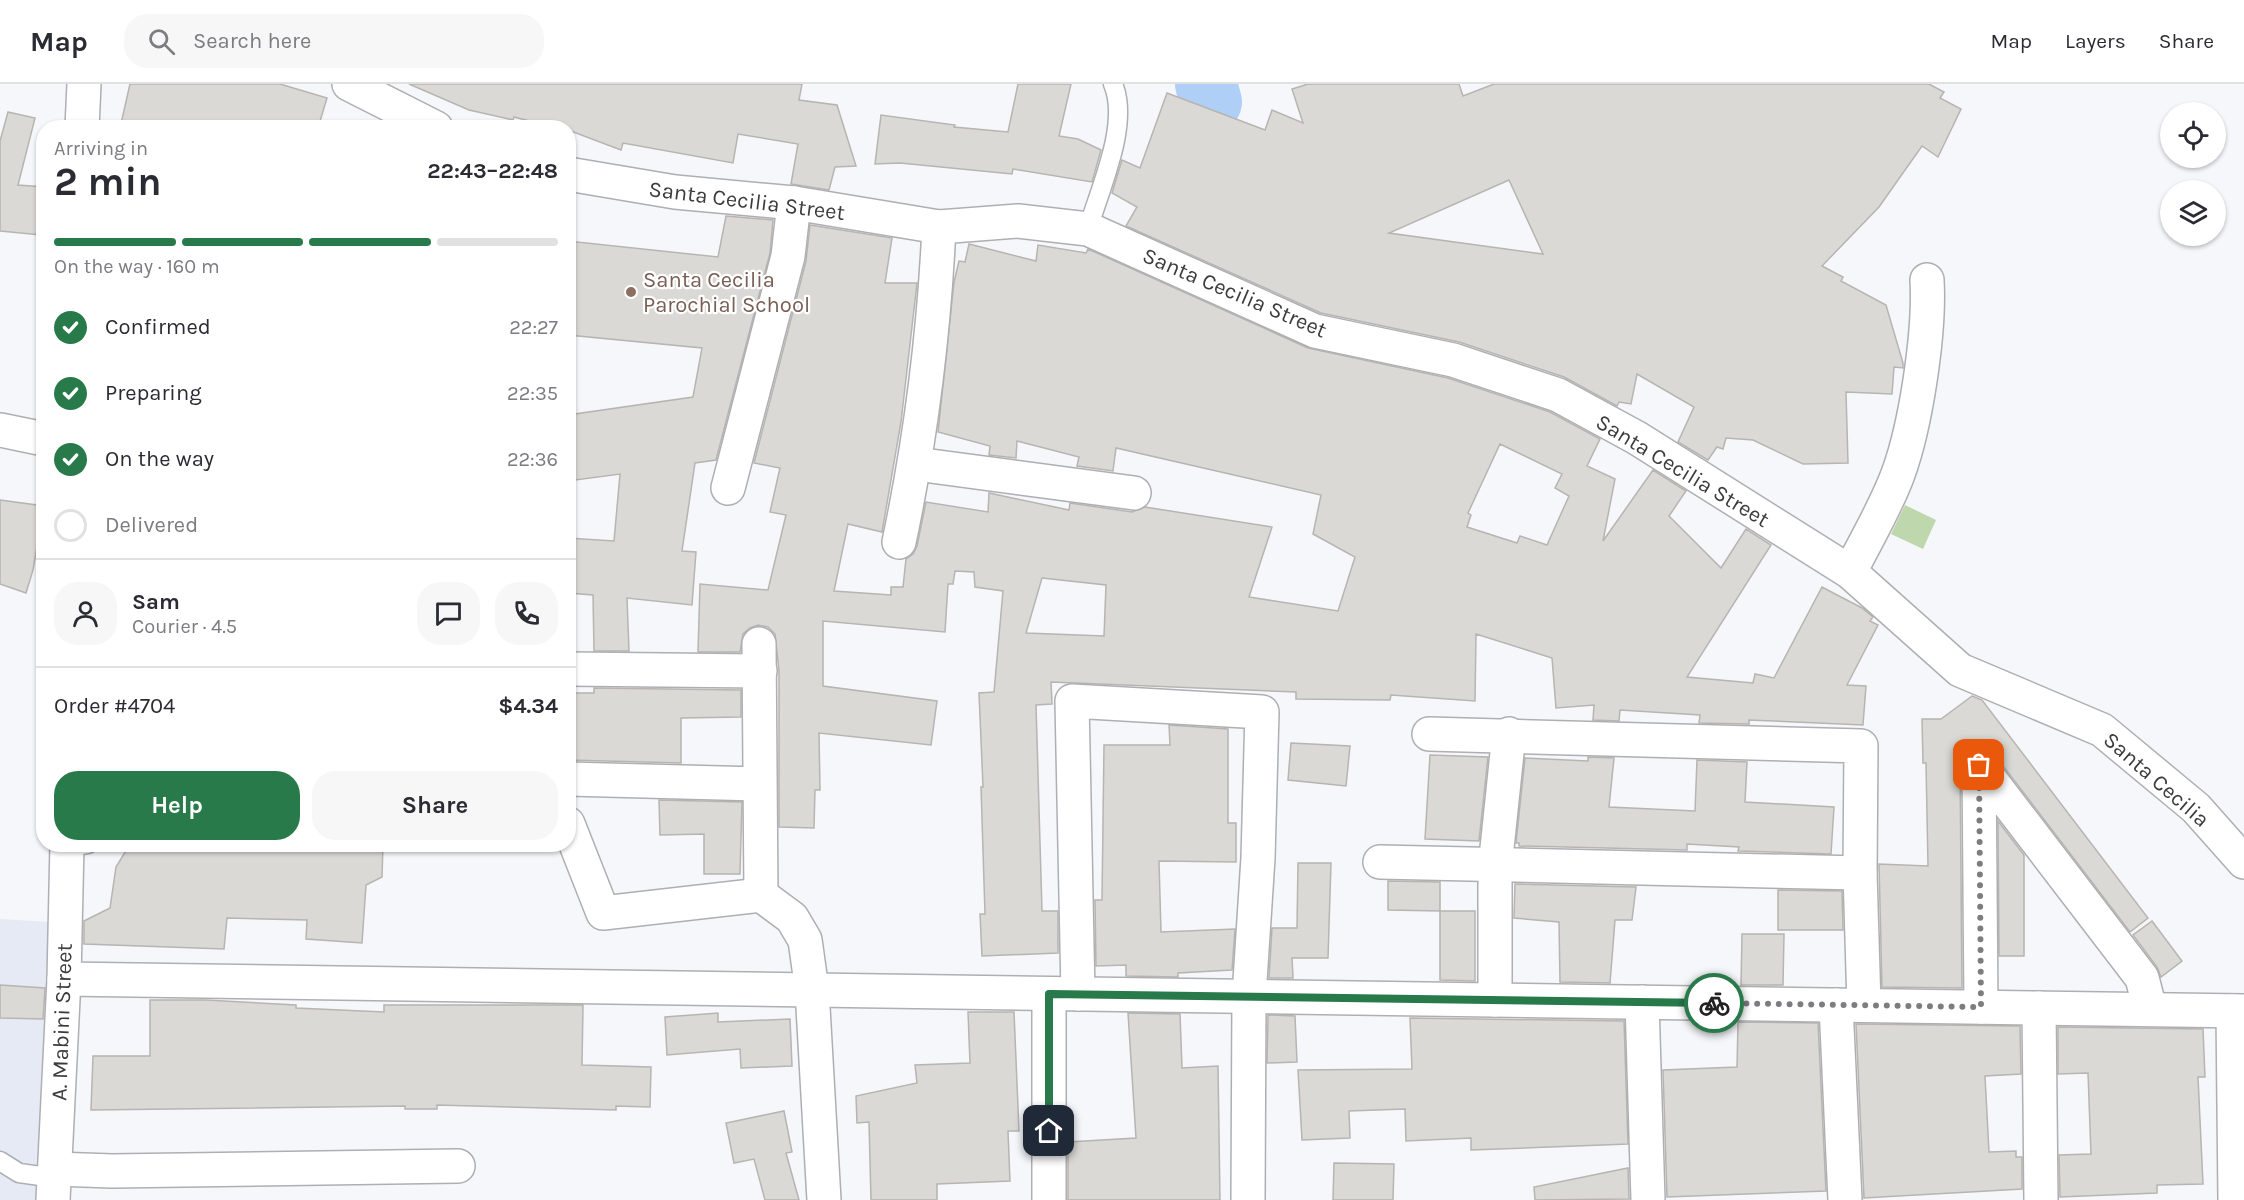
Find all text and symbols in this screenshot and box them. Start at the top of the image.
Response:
search box [124,14,544,68]
text: Map [30,25,88,58]
icon: search [145,25,178,58]
text: Search here [193,28,311,54]
text: Map [1990,29,2032,53]
text: Layers [2065,29,2126,53]
text: Share [2159,29,2214,53]
map controls [2160,102,2226,246]
button: locate [2160,102,2226,168]
text: Arriving in [54,137,148,160]
text: 22:43–22:48 [427,158,558,184]
text: 2 min [54,159,162,205]
street label: Santa Cecilia Street [647,176,846,226]
button: layers [2160,180,2226,246]
street label: Santa Cecilia Street [1139,242,1331,343]
text: On the way · 160 m [54,255,220,278]
place label: Santa Cecilia Parochial School [643,267,810,318]
marker: Santa Cecilia Parochial School [624,285,638,299]
icon: check [54,311,87,344]
text: Confirmed [105,314,211,340]
text: 22:27 [509,316,558,339]
icon: check [54,377,87,410]
text: Preparing [105,380,202,406]
text: 22:35 [507,382,558,405]
street label: Santa Cecilia Street [1591,409,1774,533]
icon: check [54,443,87,476]
text: On the way [105,446,214,472]
text: 22:36 [507,448,558,471]
text: Delivered [105,512,198,538]
button: person [54,582,117,645]
button: chat [417,582,480,645]
button: phone [495,582,558,645]
text: Sam [132,589,180,615]
text: Courier · 4.5 [132,615,237,638]
text: Order #4704 [54,693,175,719]
text: $4.34 [498,693,558,719]
street label: Santa Cecilia [2098,727,2215,833]
pin [1953,739,2004,790]
icon: bag [1962,748,1995,781]
button: Help [54,771,300,840]
button: Share [312,771,558,840]
street label: A. Mabini Street [46,943,78,1101]
courier [1684,973,1744,1033]
icon: bike [1698,987,1731,1020]
pin [1023,1105,1074,1156]
icon: home [1032,1114,1065,1147]

